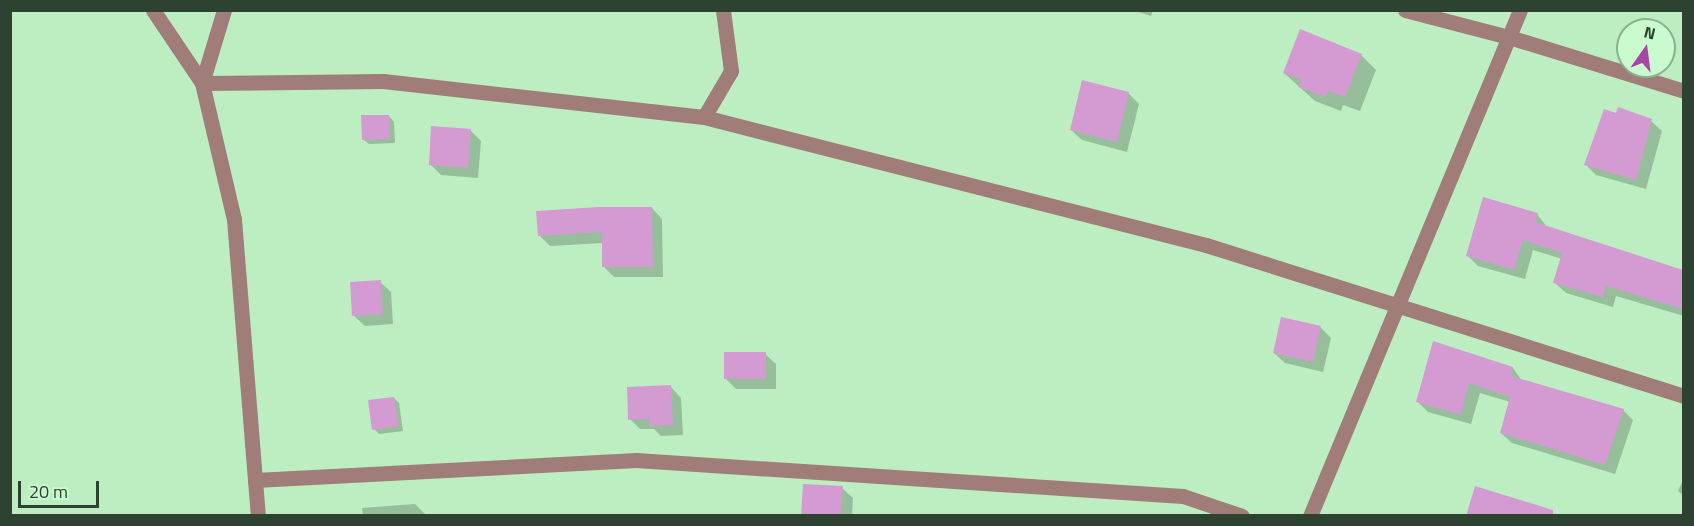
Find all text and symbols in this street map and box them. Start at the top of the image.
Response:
north arrow [1616,18,1676,78]
text: N [1642,19,1658,45]
scale bar [21,469,102,507]
text: 20 m [29,478,68,505]

